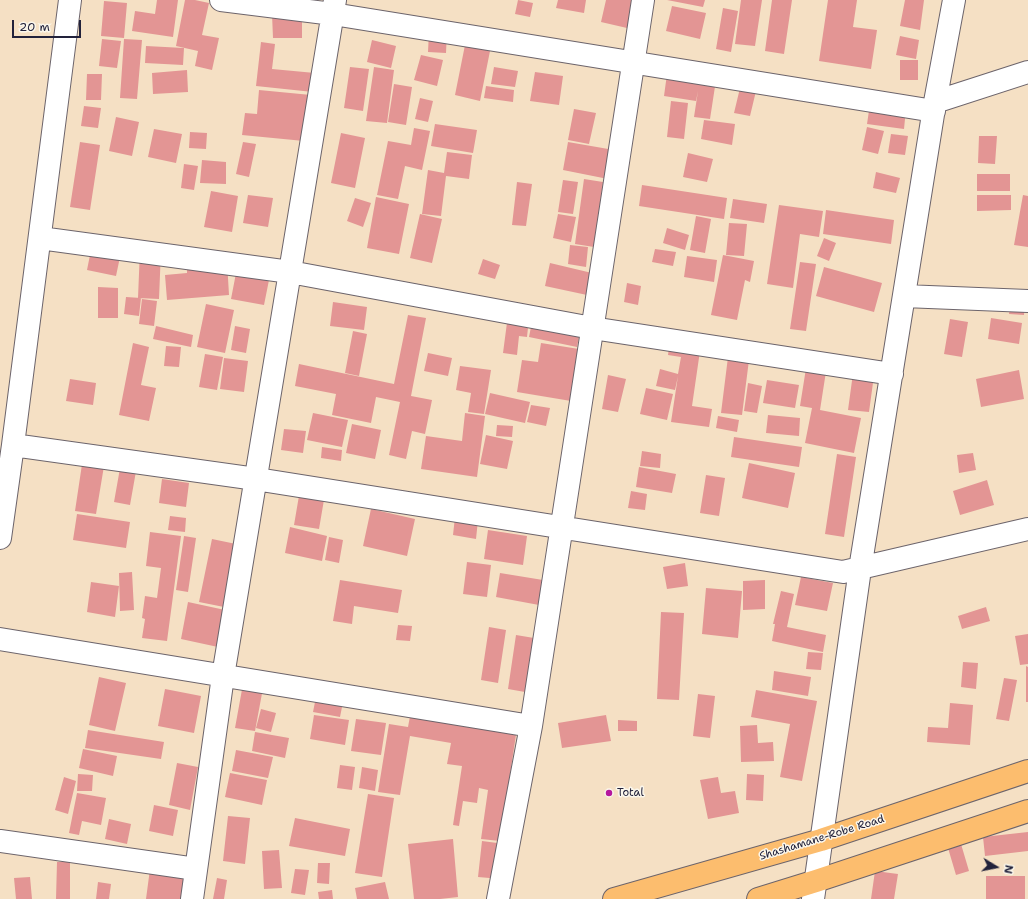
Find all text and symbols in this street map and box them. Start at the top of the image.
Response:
scale bar [14,12,83,38]
text: 20 m [19,19,50,35]
place label: Total [617,786,644,800]
marker: Total [604,788,614,798]
street label: Shashamane-Robe Road [758,813,886,863]
north arrow [976,847,1016,887]
text: N [1000,864,1016,875]

